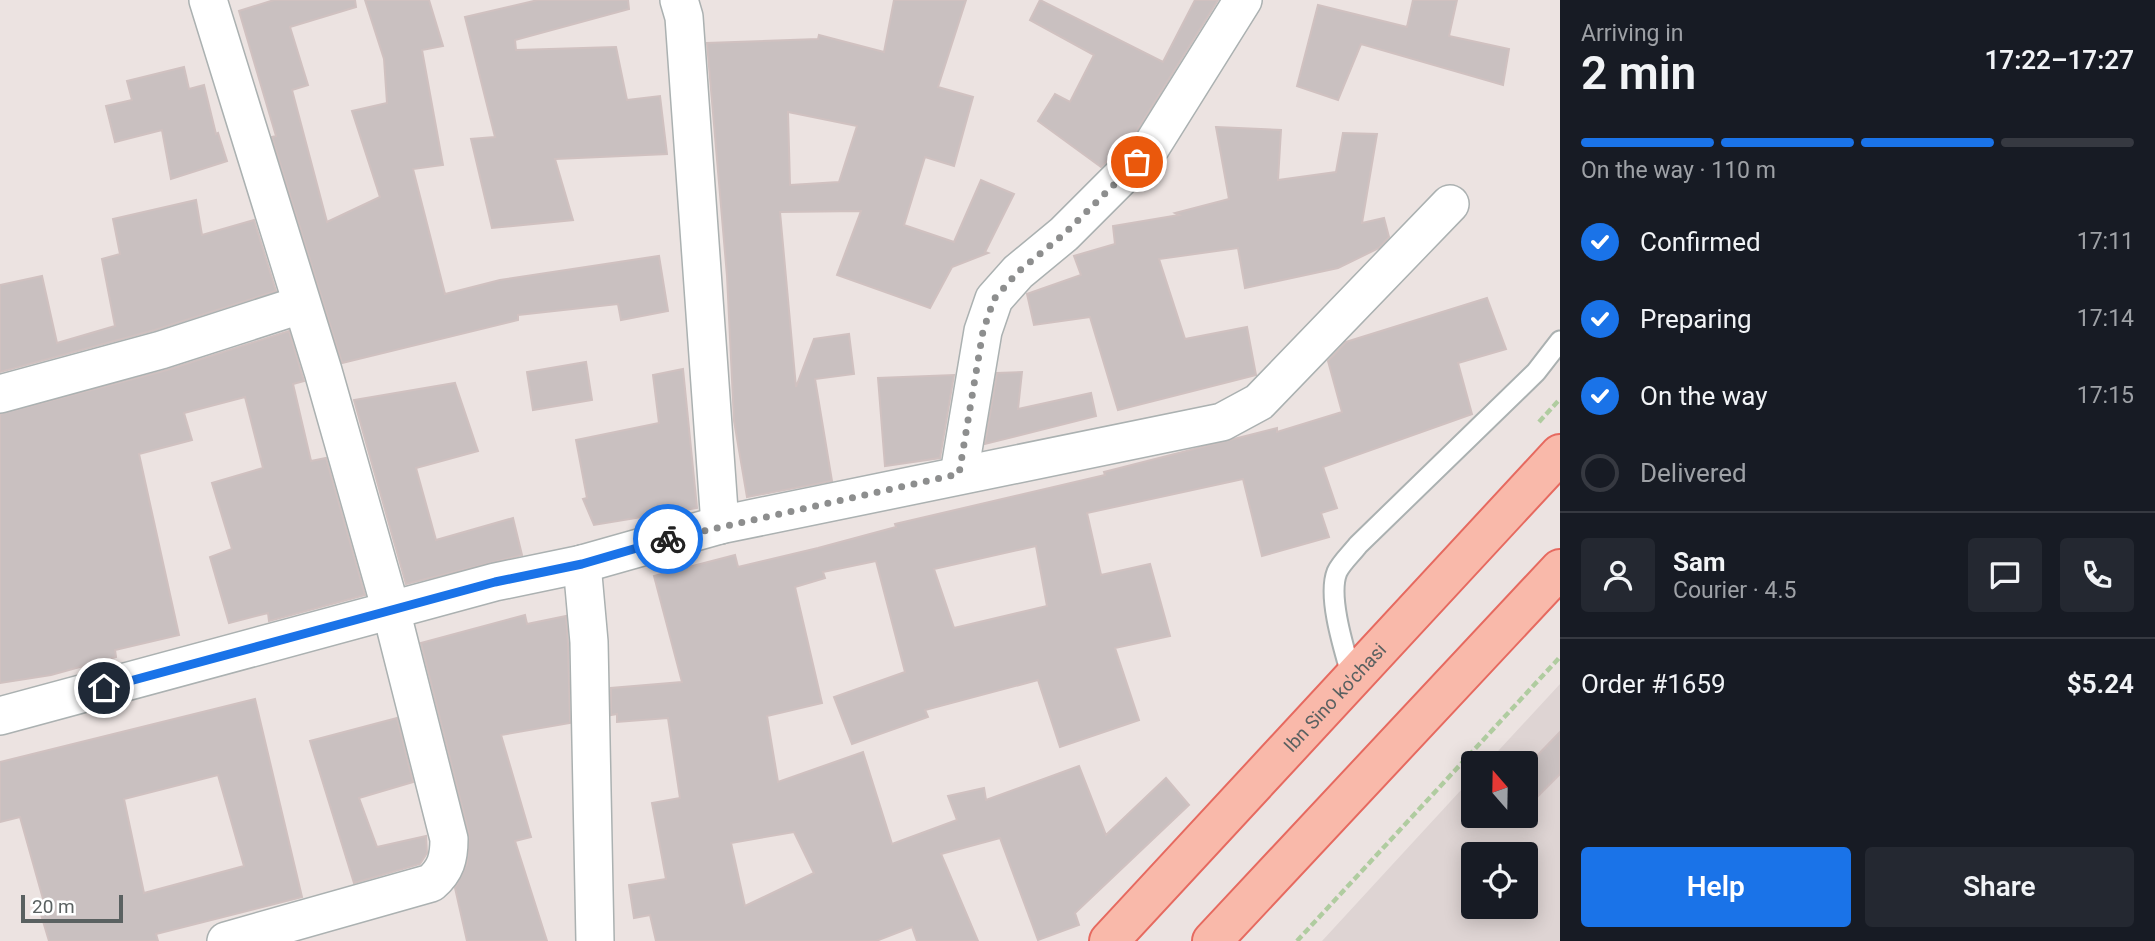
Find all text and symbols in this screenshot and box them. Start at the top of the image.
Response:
text: Arriving in [1581,20,1684,47]
text: 17:22–17:27 [1984,45,2134,75]
text: 2 min [1581,46,1696,100]
pin [1107,132,1167,192]
icon: bag [1118,143,1156,181]
text: On the way · 110 m [1581,157,1776,184]
icon: check [1581,223,1619,261]
text: Confirmed [1640,227,1761,257]
text: 17:11 [2077,228,2134,255]
icon: check [1581,300,1619,338]
text: Preparing [1640,304,1752,334]
text: 17:14 [2077,305,2134,332]
icon: check [1581,377,1619,415]
text: On the way [1640,381,1768,411]
text: 17:15 [2077,382,2134,409]
text: Delivered [1640,458,1747,488]
courier [633,504,703,574]
icon: bike [649,520,687,558]
button: person [1581,538,1655,612]
button: chat [1968,538,2042,612]
button: phone [2060,538,2134,612]
text: Sam [1673,547,1725,577]
text: Courier · 4.5 [1673,577,1796,604]
street label: Ibn Sino ko'chasi [1279,638,1391,757]
pin [74,658,134,718]
icon: home [85,669,123,707]
text: Order #1659 [1581,669,1726,699]
text: $5.24 [2067,669,2134,699]
north arrow [1461,751,1538,828]
map controls [1461,751,1538,919]
button: locate [1461,842,1538,919]
button: Help [1581,847,1851,927]
button: Share [1865,847,2134,927]
scale bar [21,892,122,924]
text: 20 m [32,895,75,918]

